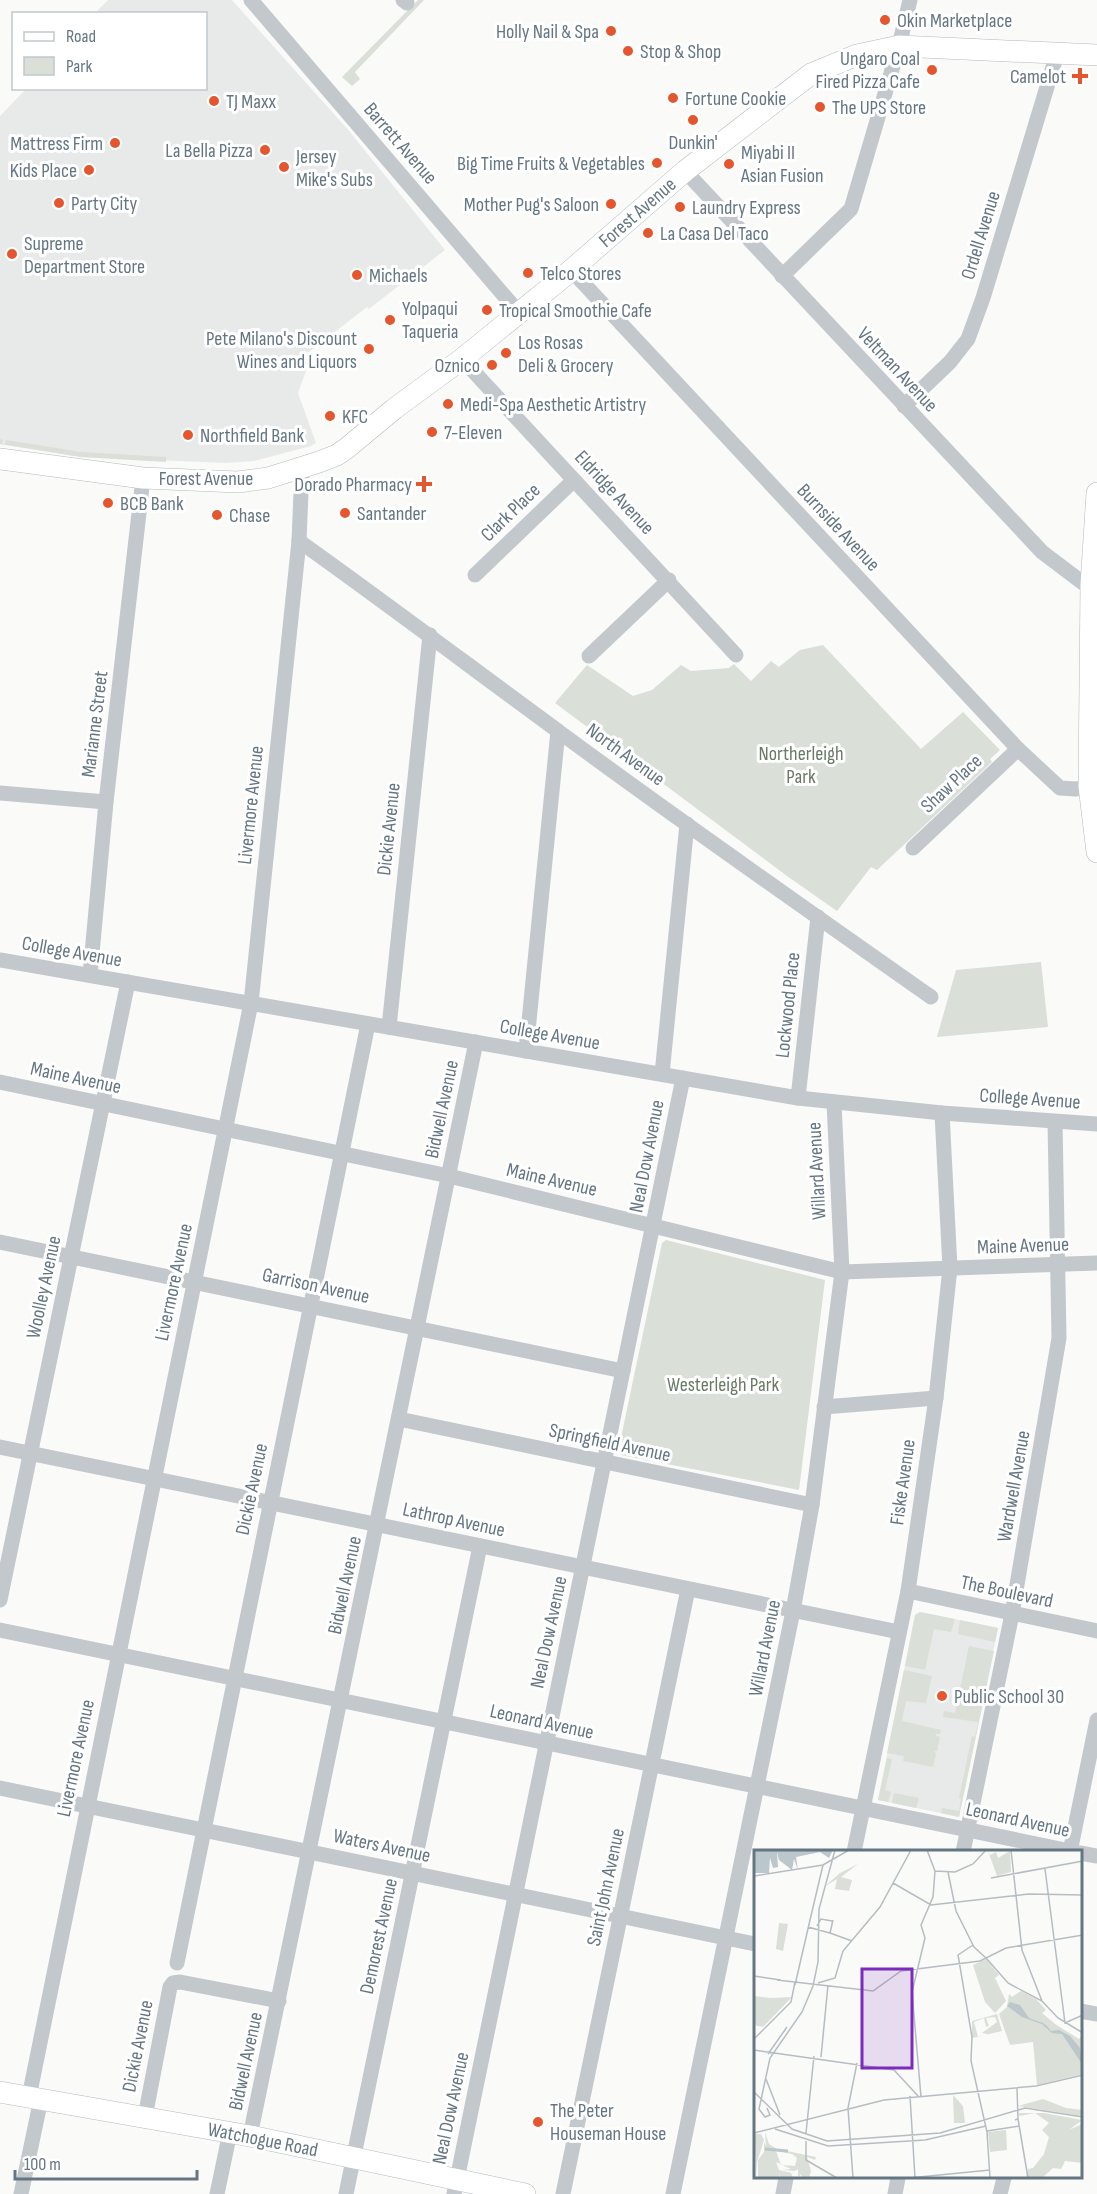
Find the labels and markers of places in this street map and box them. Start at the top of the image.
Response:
place label: Okin Marketplace [897,9,1012,33]
marker: Okin Marketplace [878,13,892,27]
place label: Holly Nail & Spa [496,20,599,44]
marker: Holly Nail & Spa [604,24,618,38]
place label: Stop & Shop [640,40,721,64]
marker: Stop & Shop [621,44,635,58]
place label: Ungaro Coal Fired Pizza Cafe [816,47,920,94]
marker: Ungaro Coal Fired Pizza Cafe [925,63,939,77]
place label: Camelot [1010,65,1066,89]
marker: Camelot [1071,67,1089,85]
place label: Fortune Cookie [685,87,786,111]
place label: TJ Maxx [226,90,276,114]
marker: Fortune Cookie [666,91,680,105]
marker: TJ Maxx [207,94,221,108]
place label: The UPS Store [832,96,926,120]
marker: The UPS Store [813,100,827,114]
marker: Dunkin' [686,113,700,127]
place label: Dunkin' [668,131,718,155]
place label: Mattress Firm [10,132,103,156]
marker: Mattress Firm [108,136,122,150]
place label: La Bella Pizza [165,139,253,163]
place label: Miyabi II Asian Fusion [740,141,824,188]
marker: La Bella Pizza [258,143,272,157]
place label: Jersey Mike's Subs [295,145,373,192]
place label: Big Time Fruits & Vegetables [457,152,645,176]
marker: Big Time Fruits & Vegetables [650,156,664,170]
marker: Miyabi II Asian Fusion [722,157,736,171]
place label: Kids Place [10,159,77,183]
marker: Jersey Mike's Subs [277,160,291,174]
marker: Kids Place [82,163,96,177]
place label: Party City [71,192,137,216]
place label: Mother Pug's Saloon [464,193,599,217]
marker: Party City [52,196,66,210]
place label: Laundry Express [692,196,801,220]
marker: Mother Pug's Saloon [604,197,618,211]
marker: Laundry Express [673,200,687,214]
place label: La Casa Del Taco [660,222,769,246]
marker: La Casa Del Taco [641,226,655,240]
place label: Supreme Department Store [24,232,145,279]
marker: Supreme Department Store [5,247,19,261]
place label: Telco Stores [540,262,621,286]
place label: Michaels [369,264,428,288]
marker: Telco Stores [521,266,535,280]
marker: Michaels [350,268,364,282]
place label: Yolpaqui Taqueria [402,297,458,344]
place label: Tropical Smoothie Cafe [499,299,652,323]
marker: Tropical Smoothie Cafe [480,303,494,317]
marker: Yolpaqui Taqueria [383,313,397,327]
place label: Pete Milano's Discount Wines and Liquors [206,327,357,374]
place label: Los Rosas Deli & Grocery [518,331,614,378]
marker: Pete Milano's Discount Wines and Liquors [362,342,376,356]
marker: Los Rosas Deli & Grocery [499,346,513,360]
place label: Oznico [434,354,480,378]
marker: Oznico [485,358,499,372]
place label: Medi-Spa Aesthetic Artistry [460,393,646,417]
marker: Medi-Spa Aesthetic Artistry [441,397,455,411]
place label: KFC [342,405,368,429]
marker: KFC [323,409,337,423]
place label: 7-Eleven [444,421,502,445]
place label: Northfield Bank [200,424,304,448]
marker: 7-Eleven [425,425,439,439]
marker: Northfield Bank [181,428,195,442]
place label: Dorado Pharmacy [294,473,412,497]
marker: Dorado Pharmacy [417,477,431,491]
place label: BCB Bank [120,492,184,516]
marker: BCB Bank [101,496,115,510]
place label: Santander [357,502,427,526]
place label: Chase [229,504,270,528]
marker: Santander [338,506,352,520]
marker: Chase [210,508,224,522]
place label: Public School 30 [954,1685,1064,1709]
marker: Public School 30 [935,1689,949,1703]
place label: The Peter Houseman House [550,2099,666,2146]
marker: The Peter Houseman House [531,2115,545,2129]

